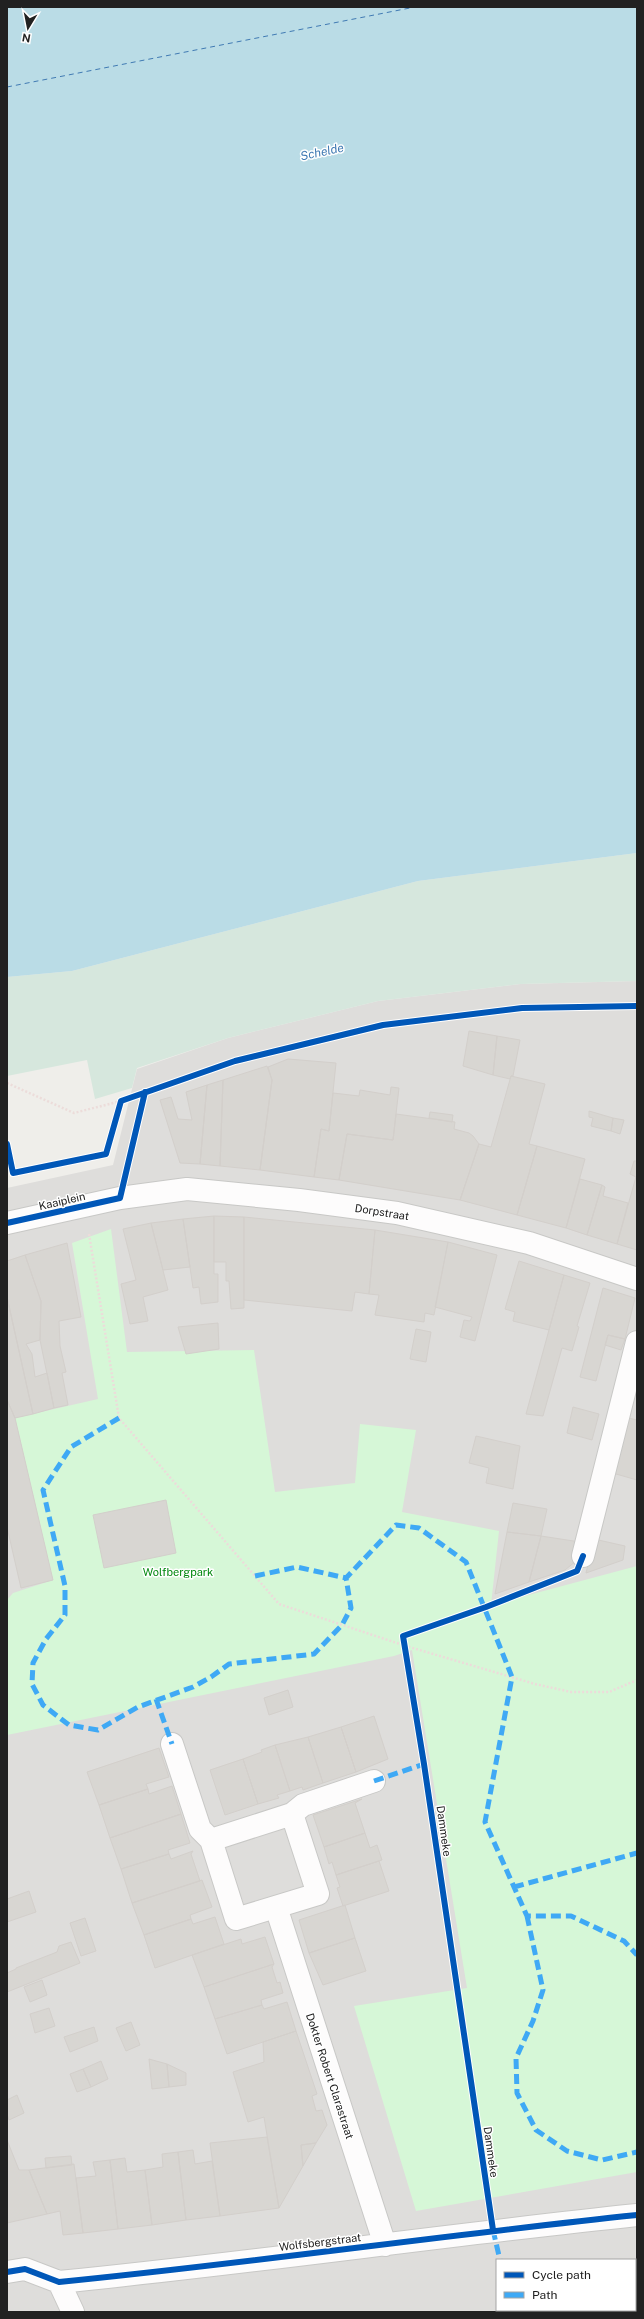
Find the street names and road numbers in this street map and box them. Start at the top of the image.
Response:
street label: Kaaiplein [38,1190,86,1212]
street label: Dorpstraat [354,1202,410,1222]
street label: Dammeke [435,1805,453,1857]
street label: Dokter Robert Clarastraat [304,2012,356,2140]
street label: Dammeke [482,2126,500,2178]
street label: Wolfsbergstraat [278,2231,362,2253]

